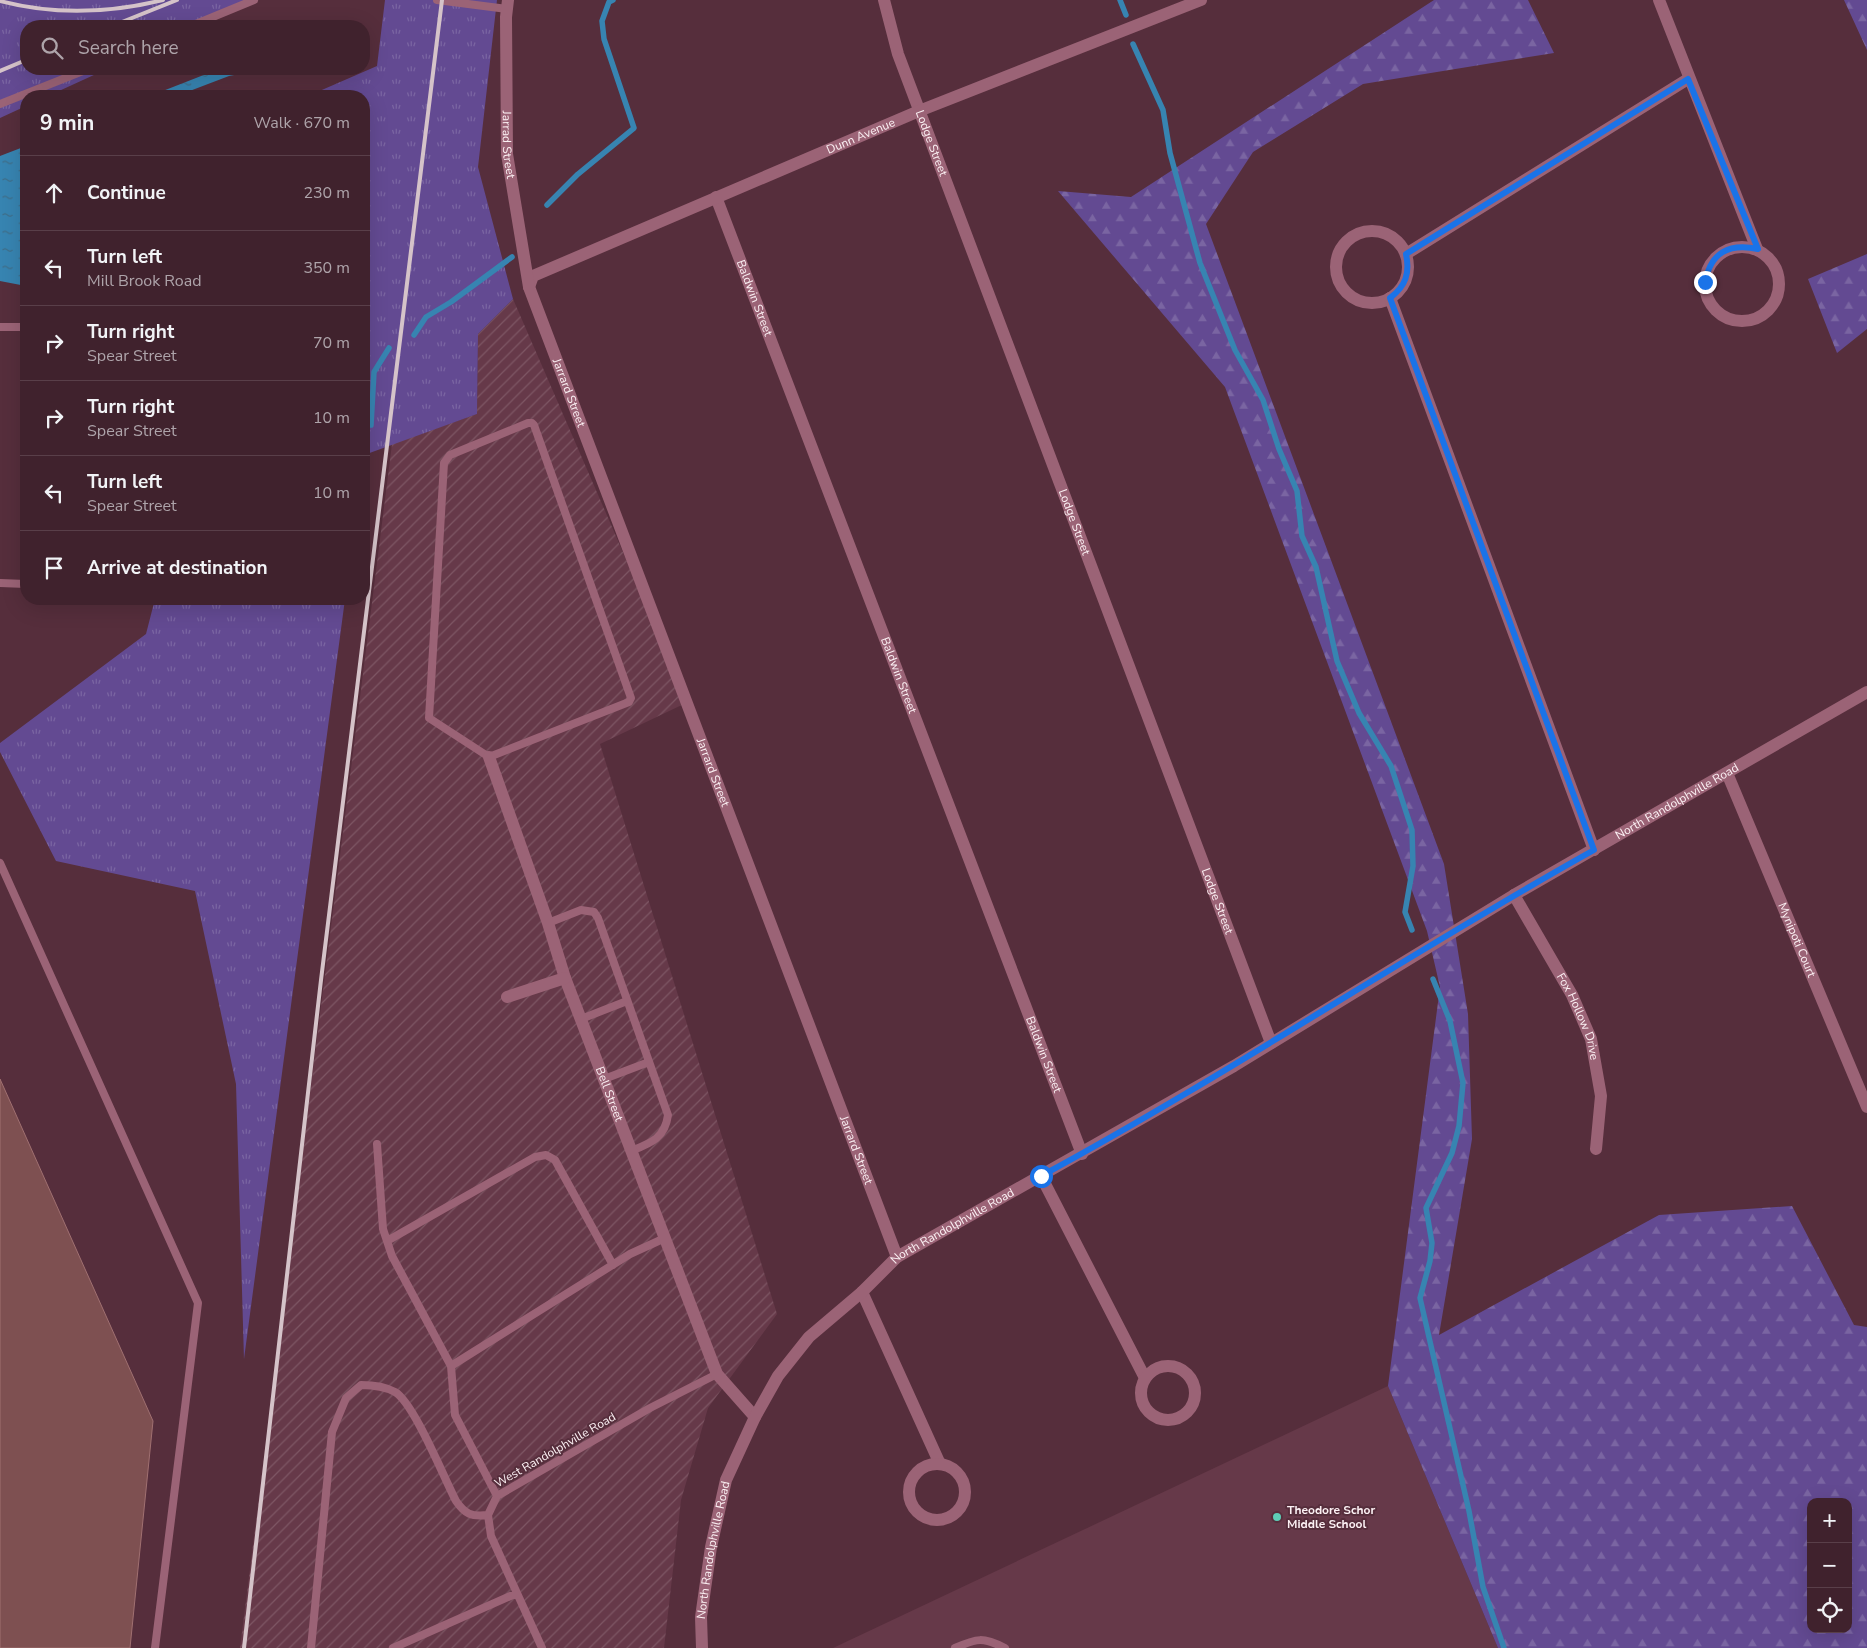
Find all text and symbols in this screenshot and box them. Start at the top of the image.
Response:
search box [20,20,370,75]
icon: search [38,34,66,62]
text: Search here [78,35,179,61]
street label: Lodge Street [912,108,952,179]
text: 9 min [40,109,94,137]
street label: Jarrad Street [499,110,519,181]
text: Walk · 670 m [254,112,350,134]
street label: Dunn Avenue [824,114,897,158]
icon: ahead [40,179,68,207]
text: Continue [87,180,166,206]
text: 230 m [303,182,350,204]
text: Turn left [87,244,162,270]
icon: left [40,254,68,282]
text: 350 m [303,257,350,279]
street label: Baldwin Street [733,257,777,339]
text: Mill Brook Road [87,270,202,292]
route end [1694,271,1717,294]
text: Turn right [87,319,174,345]
icon: right [40,329,68,357]
text: 70 m [313,332,350,354]
text: Spear Street [87,345,177,367]
street label: Jarrard Street [548,355,590,430]
text: Turn right [87,394,174,420]
icon: right [40,404,68,432]
text: 10 m [313,407,350,429]
text: Spear Street [87,420,177,442]
text: Turn left [87,469,162,495]
icon: left [40,479,68,507]
text: 10 m [313,482,350,504]
street label: Lodge Street [1055,487,1095,558]
text: Spear Street [87,495,177,517]
icon: arrive [40,554,68,582]
text: Arrive at destination [87,555,268,581]
street label: Baldwin Street [877,635,921,716]
street label: Jarrard Street [692,735,734,810]
street label: North Randolphville Road [1612,759,1742,843]
street label: Lodge Street [1198,866,1237,937]
street label: Mynipoti Court [1774,900,1820,981]
street label: Fox Hollow Drive [1553,970,1603,1061]
street label: Baldwin Street [1022,1014,1066,1096]
street label: Bell Street [592,1064,628,1124]
street label: Jarrard Street [836,1112,877,1187]
route start [1030,1165,1053,1188]
street label: North Randolphville Road [887,1184,1017,1267]
street label: West Randolphville Road [491,1409,619,1491]
street label: North Randolphville Road [693,1480,734,1620]
map controls [1807,1498,1852,1633]
button: + [1807,1498,1852,1543]
place label: Theodore Schor Middle School [1287,1502,1376,1532]
marker: Theodore Schor Middle School [1271,1511,1283,1523]
button: − [1807,1543,1852,1588]
button: locate [1807,1588,1852,1633]

